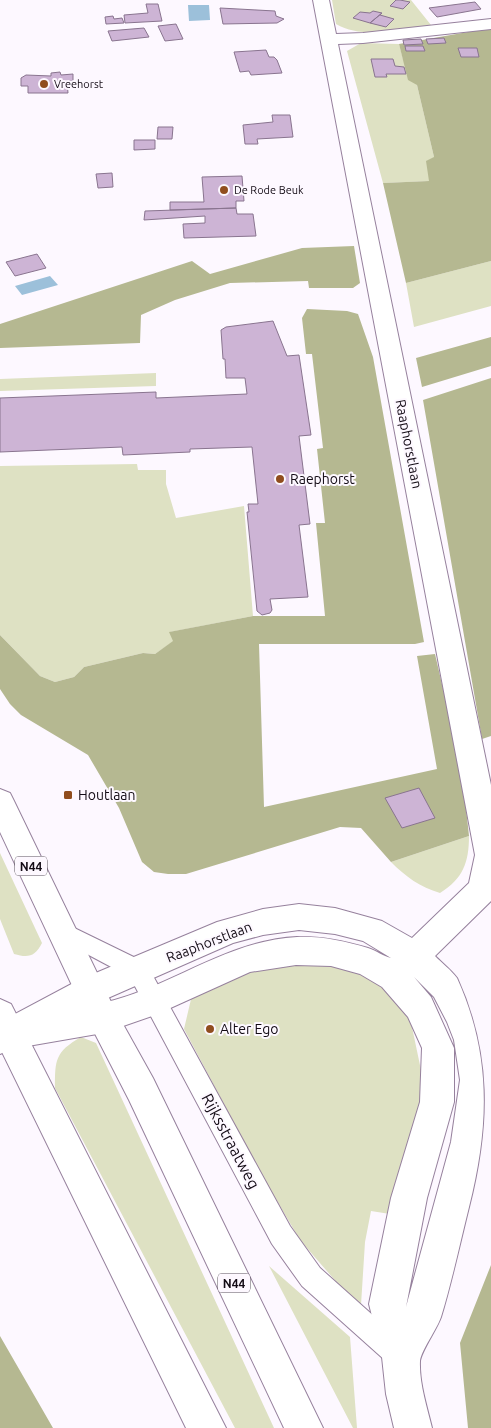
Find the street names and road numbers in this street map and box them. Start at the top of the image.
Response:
street label: Raaphorstlaan [393,398,425,490]
road number: N44 [15,856,47,876]
street label: Raaphorstlaan [164,918,254,966]
street label: Rijksstraatweg [198,1090,264,1192]
road number: N44 [218,1274,250,1292]

